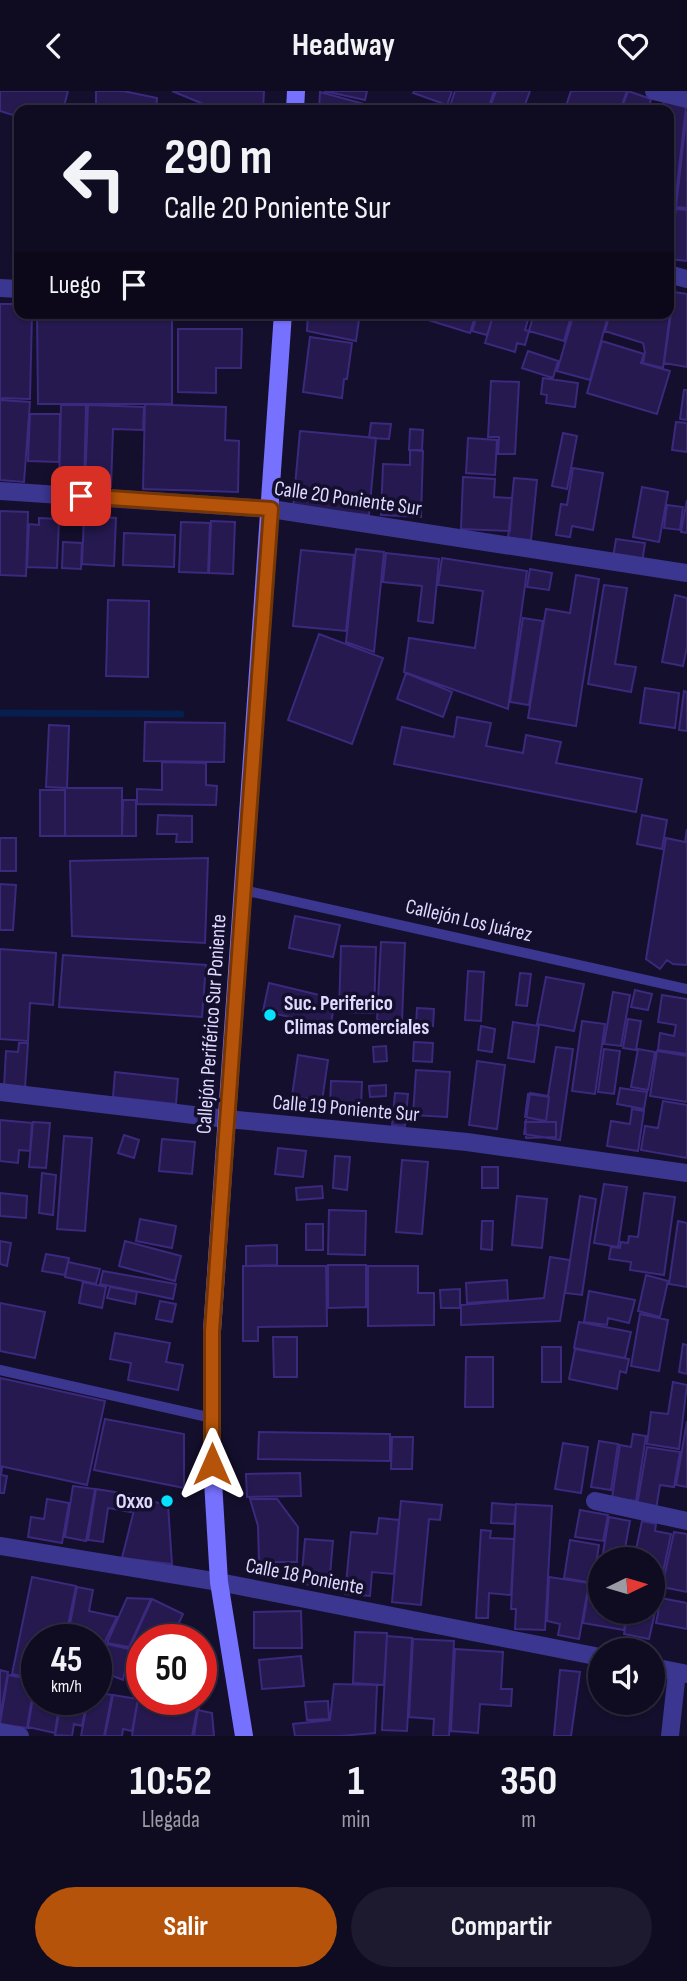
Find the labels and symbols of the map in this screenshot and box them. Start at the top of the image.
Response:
pin [51,466,111,526]
street label: Calle 20 Poniente Sur [273,476,423,521]
street label: Callejón Los Juárez [403,894,535,947]
street label: Callejón Periférico Sur Poniente [191,913,232,1135]
place label: Suc. Periferico Climas Comerciales [284,991,429,1040]
marker: Suc. Periferico Climas Comerciales [262,1007,278,1023]
street label: Calle 19 Poniente Sur [271,1090,420,1127]
position arrow [175,1427,249,1501]
place label: Oxxo [116,1489,153,1514]
marker: Oxxo [159,1493,175,1509]
north arrow [588,1547,665,1624]
street label: Calle 18 Poniente [244,1553,366,1600]
speed limit sign: 50 [126,1624,217,1715]

